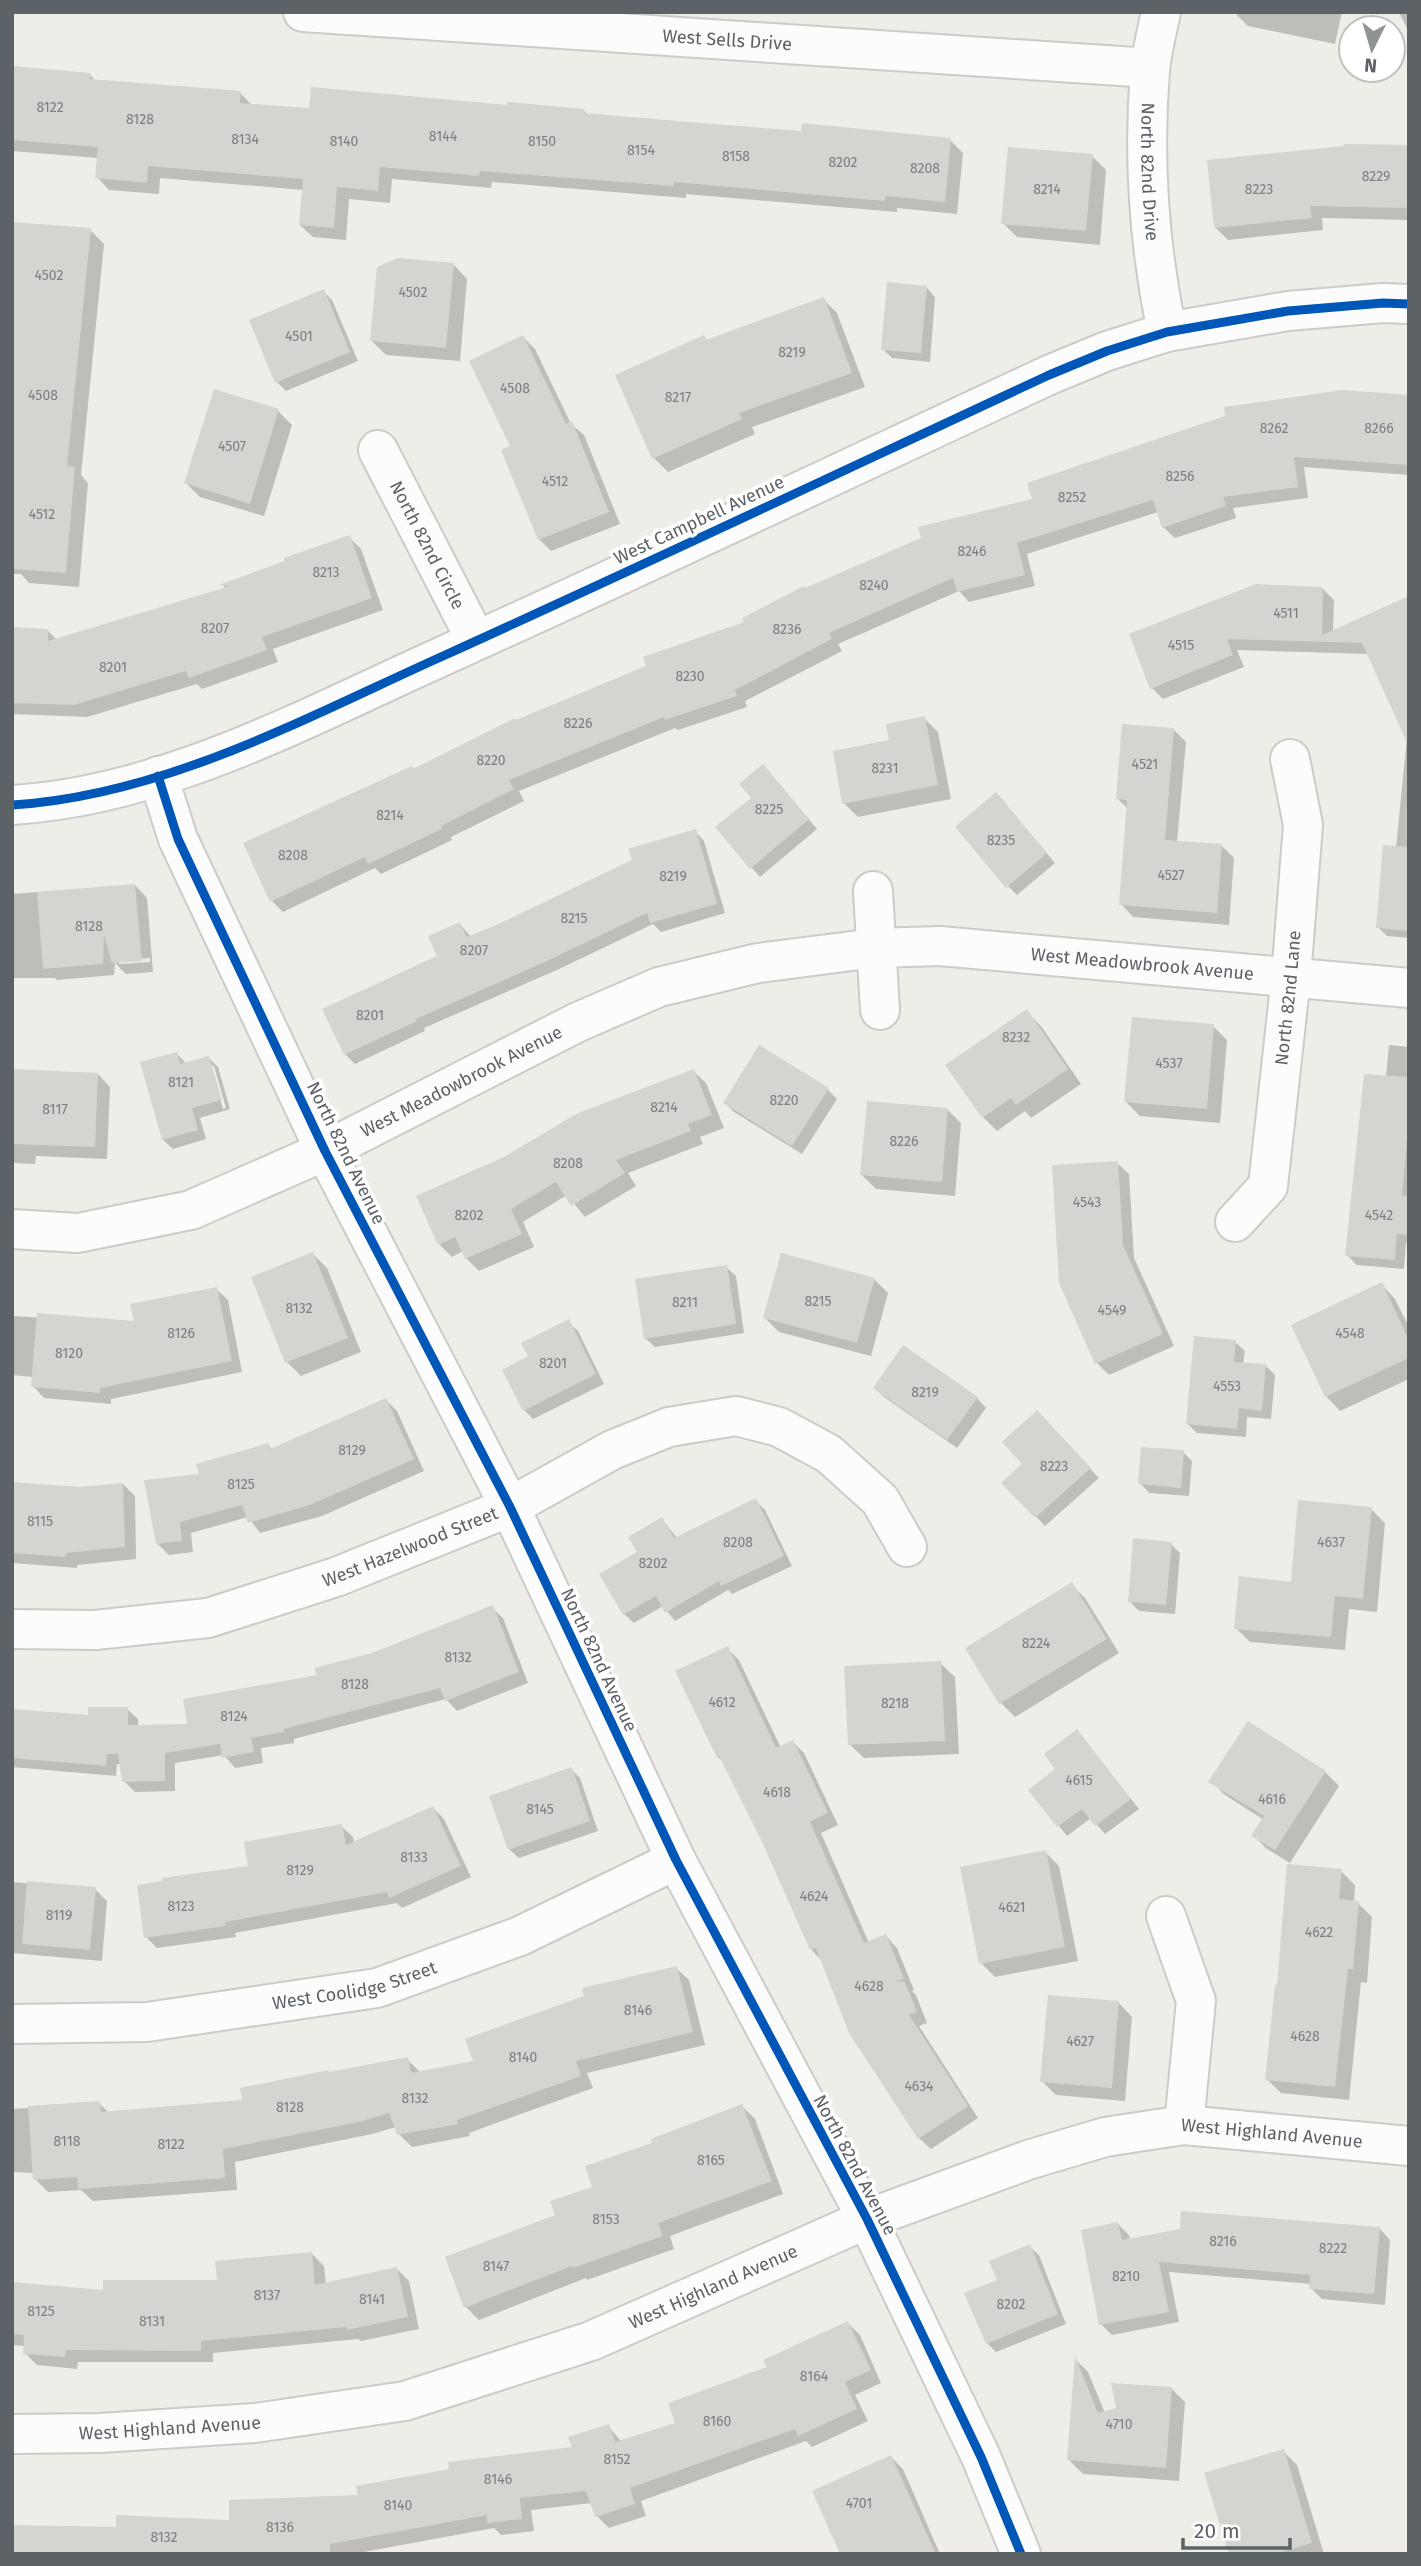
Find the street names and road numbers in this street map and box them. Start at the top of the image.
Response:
street label: West Sells Drive [662,25,793,55]
street label: North 82nd Drive [1136,102,1163,242]
street label: West Campbell Avenue [610,471,788,569]
street label: North 82nd Circle [385,477,469,613]
street label: North 82nd Lane [1270,930,1306,1066]
street label: West Meadowbrook Avenue [1030,943,1255,985]
street label: West Meadowbrook Avenue [357,1021,566,1142]
street label: North 82nd Avenue [302,1078,390,1228]
street label: West Hazelwood Street [320,1502,502,1592]
street label: North 82nd Avenue [556,1585,642,1735]
street label: West Coolidge Street [271,1956,440,2014]
street label: North 82nd Avenue [809,2091,901,2239]
street label: West Highland Avenue [1180,2114,1364,2153]
street label: West Highland Avenue [625,2240,801,2334]
street label: West Highland Avenue [79,2411,262,2444]

